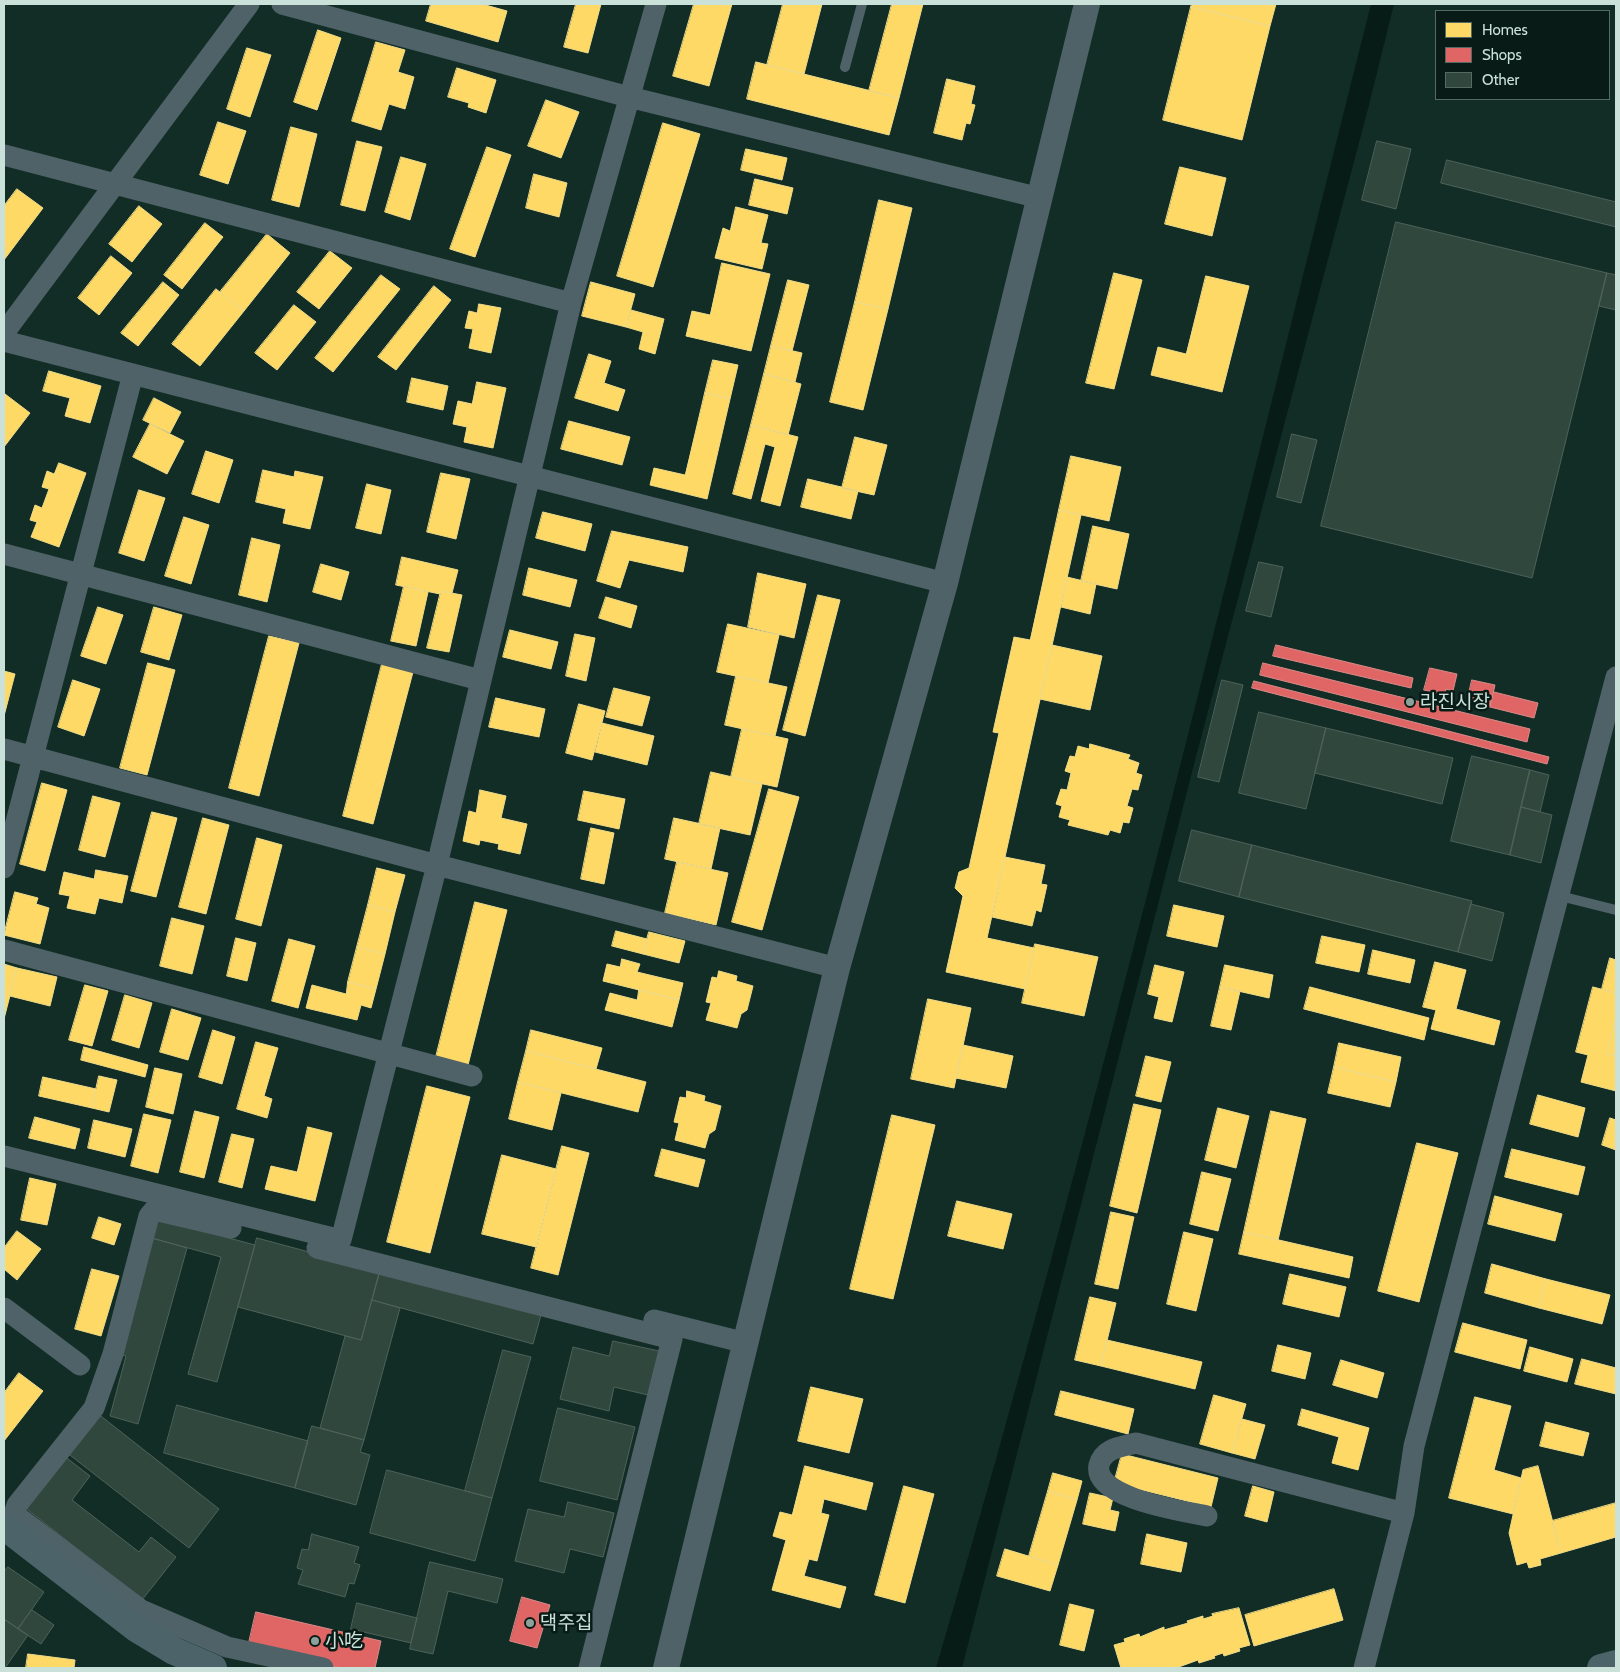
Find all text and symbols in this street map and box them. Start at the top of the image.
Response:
legend [1435,10,1610,100]
text: Homes [1482,21,1528,39]
text: Shops [1482,46,1522,64]
text: Other [1482,71,1519,89]
place label: 라진시장 [1420,691,1490,713]
marker: 라진시장 [1404,696,1416,708]
place label: 댁주집 [540,1612,592,1634]
marker: 댁주집 [524,1617,536,1629]
place label: 小吃 [325,1630,363,1652]
marker: 小吃 [309,1635,321,1647]

